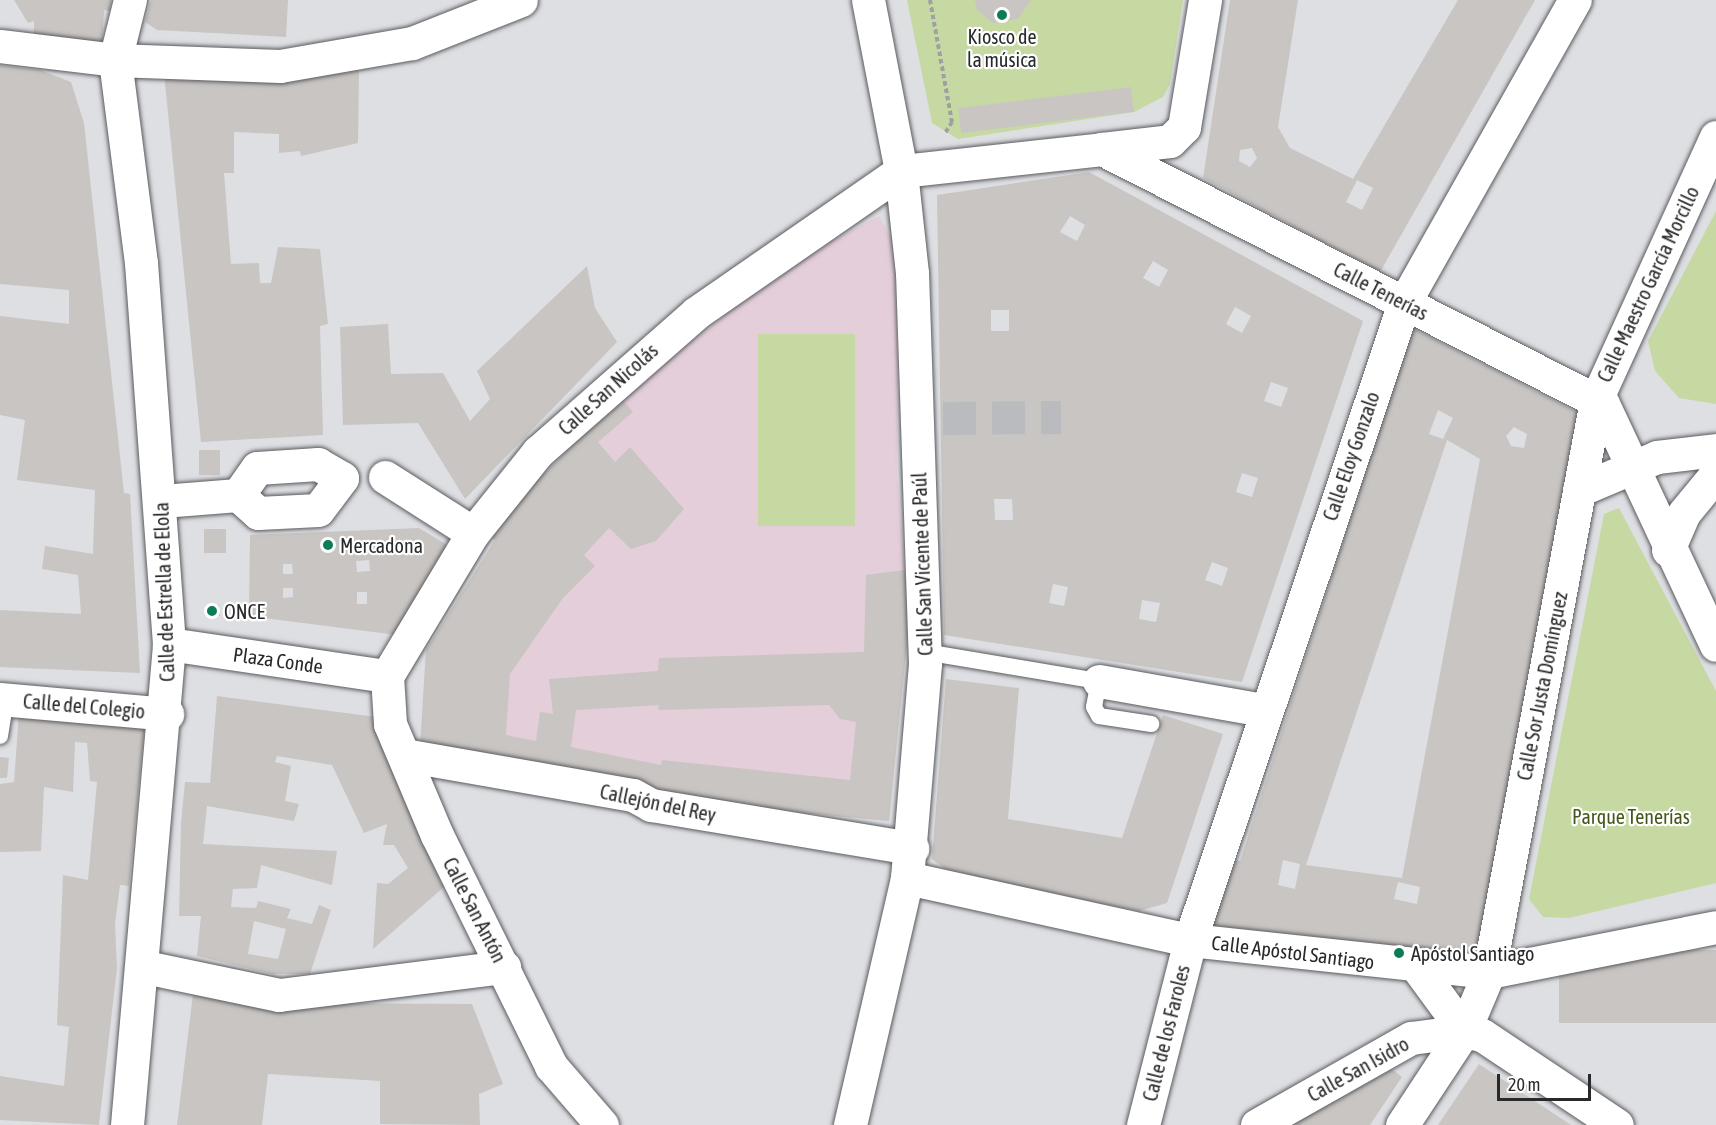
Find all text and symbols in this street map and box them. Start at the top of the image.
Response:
marker: Kiosco de la música [995,8,1009,22]
place label: Kiosco de la música [967,24,1037,71]
street label: Calle Maestro García Morcillo [1592,182,1704,386]
street label: Calle Tenerías [1330,257,1432,325]
street label: Calle San Nicolás [553,338,663,440]
street label: Calle Eloy Gonzalo [1318,388,1384,524]
street label: Calle San Vicente de Paúl [907,472,937,656]
street label: Calle de Estrella de Elola [149,502,179,682]
place label: Mercadona [340,533,423,557]
marker: Mercadona [321,538,335,552]
street label: Calle Sor Justa Domínguez [1512,590,1572,782]
place label: ONCE [224,599,265,623]
marker: ONCE [205,604,219,618]
street label: Plaza Conde [232,642,324,678]
street label: Calle del Colegio [22,689,146,723]
street label: Callejón del Rey [598,779,718,827]
park label: Parque Tenerías [1572,804,1690,828]
street label: Calle San Antón [438,853,512,967]
street label: Calle Apóstol Santiago [1210,930,1376,974]
place label: Apóstol Santiago [1411,941,1534,965]
marker: Apóstol Santiago [1392,946,1406,960]
street label: Calle de los Faroles [1137,962,1195,1104]
street label: Calle San Isidro [1303,1031,1413,1107]
scale bar [1500,1062,1594,1100]
text: 20 m [1508,1074,1540,1095]

